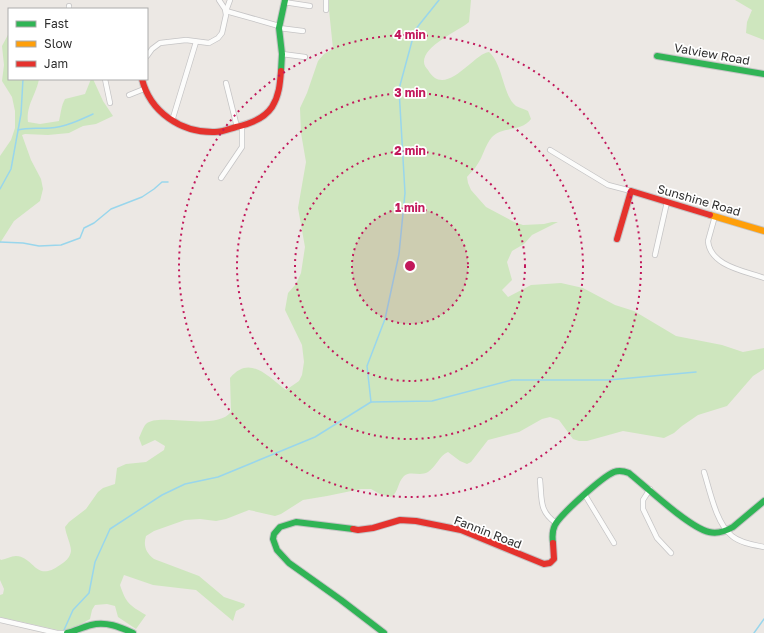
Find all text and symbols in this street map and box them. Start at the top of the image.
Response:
legend [8,8,148,80]
text: Fast [44,16,69,31]
text: 4 min [394,27,426,42]
text: Slow [44,36,72,51]
street label: Valview Road [673,40,751,68]
text: Jam [44,56,68,71]
text: 3 min [394,85,426,100]
text: 2 min [394,143,426,158]
street label: Sunshine Road [656,181,742,219]
text: 1 min [395,200,425,215]
centre of rings [403,259,417,273]
street label: Fannin Road [452,512,524,552]

